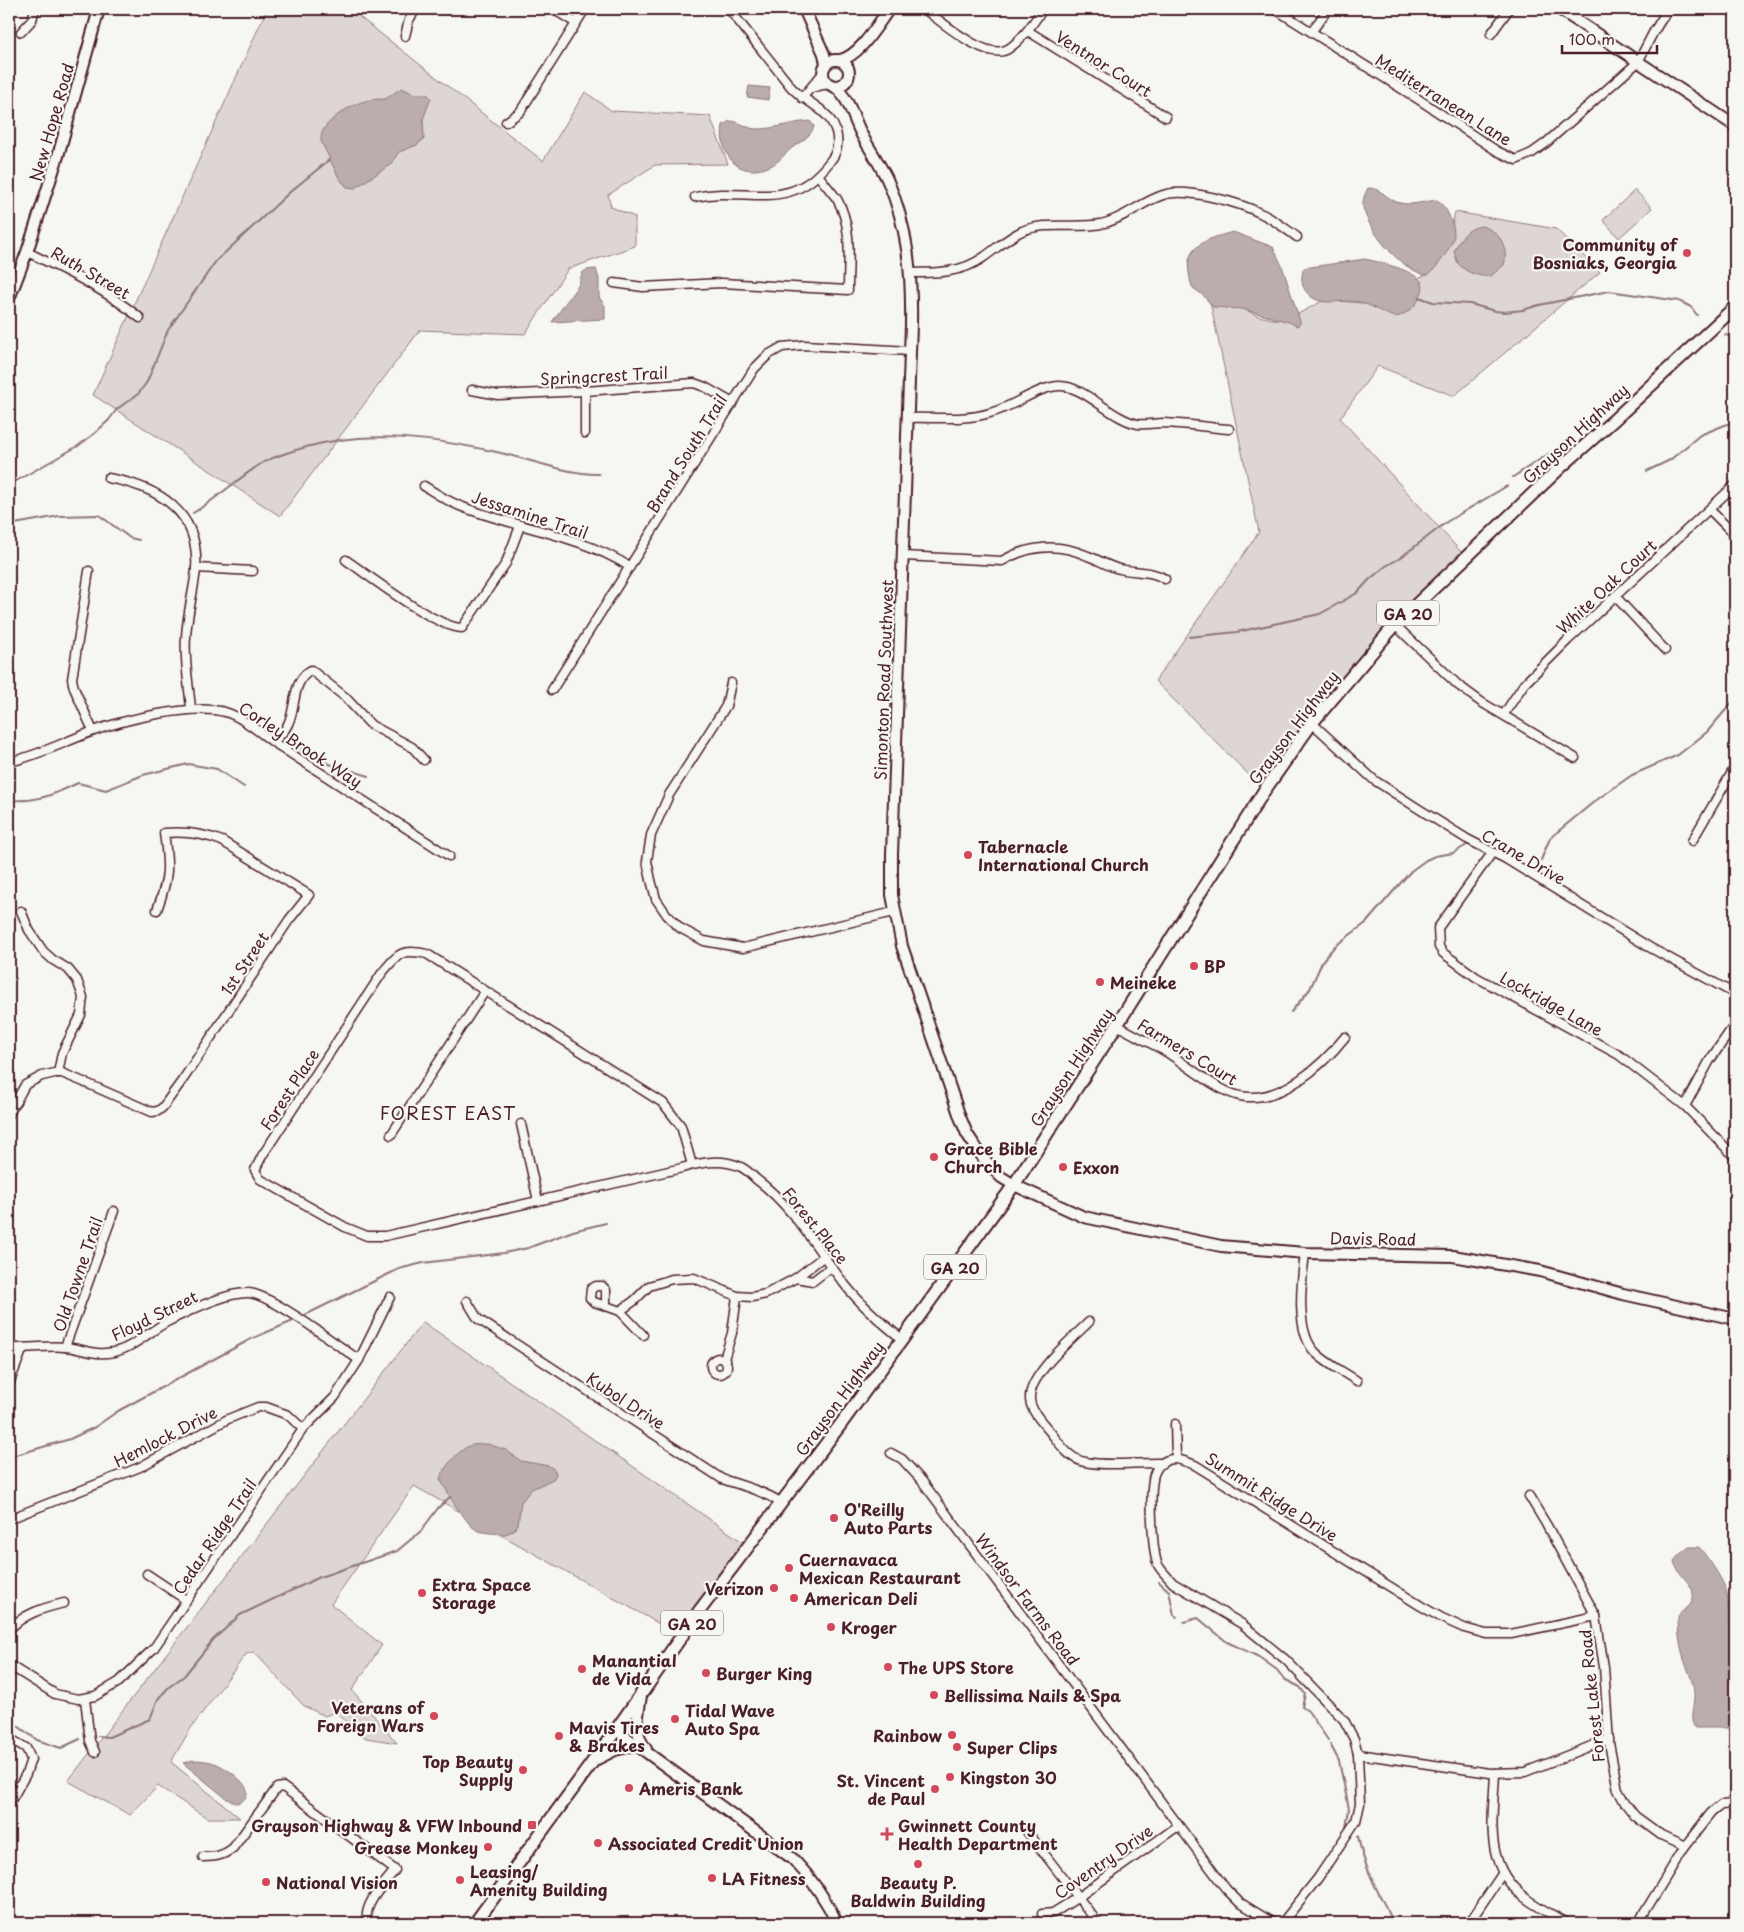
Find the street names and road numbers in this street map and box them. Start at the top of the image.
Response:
street label: Ventnor Court [1051,24,1157,102]
street label: Mediterranean Lane [1371,47,1517,151]
street label: New Hope Road [23,60,79,184]
street label: Ruth Street [47,240,135,305]
street label: Springcrest Trail [539,360,669,390]
street label: Grayson Highway [1517,377,1633,489]
street label: Brand South Trail [640,389,732,517]
street label: Jessamine Trail [469,484,591,544]
street label: White Oak Court [1550,533,1662,639]
street label: Simonton Road Southwest [868,579,898,781]
road number: GA 20 [1377,600,1439,626]
street label: Grayson Highway [1242,665,1344,789]
street label: Corley Brook Way [235,695,367,793]
street label: Crane Drive [1478,822,1570,890]
street label: 1st Street [214,926,274,1000]
street label: Lockridge Lane [1496,965,1608,1041]
street label: Grayson Highway [1024,1003,1118,1131]
street label: Farmers Court [1133,1012,1243,1091]
street label: Forest Place [254,1043,324,1135]
street label: Forest Place [777,1181,855,1269]
street label: Old Towne Trail [46,1213,108,1335]
street label: Davis Road [1330,1225,1416,1251]
road number: GA 20 [924,1254,986,1280]
street label: Floyd Street [107,1284,202,1346]
street label: Grayson Highway [789,1335,889,1461]
street label: Kubol Drive [582,1366,670,1434]
street label: Hemlock Drive [109,1400,221,1472]
street label: Summit Ridge Drive [1201,1446,1343,1546]
street label: Cedar Ridge Trail [166,1473,262,1599]
street label: Windsor Farms Road [970,1528,1086,1670]
road number: GA 20 [661,1610,723,1636]
street label: Forest Lake Road [1572,1628,1610,1764]
street label: Coventry Drive [1049,1818,1157,1904]

